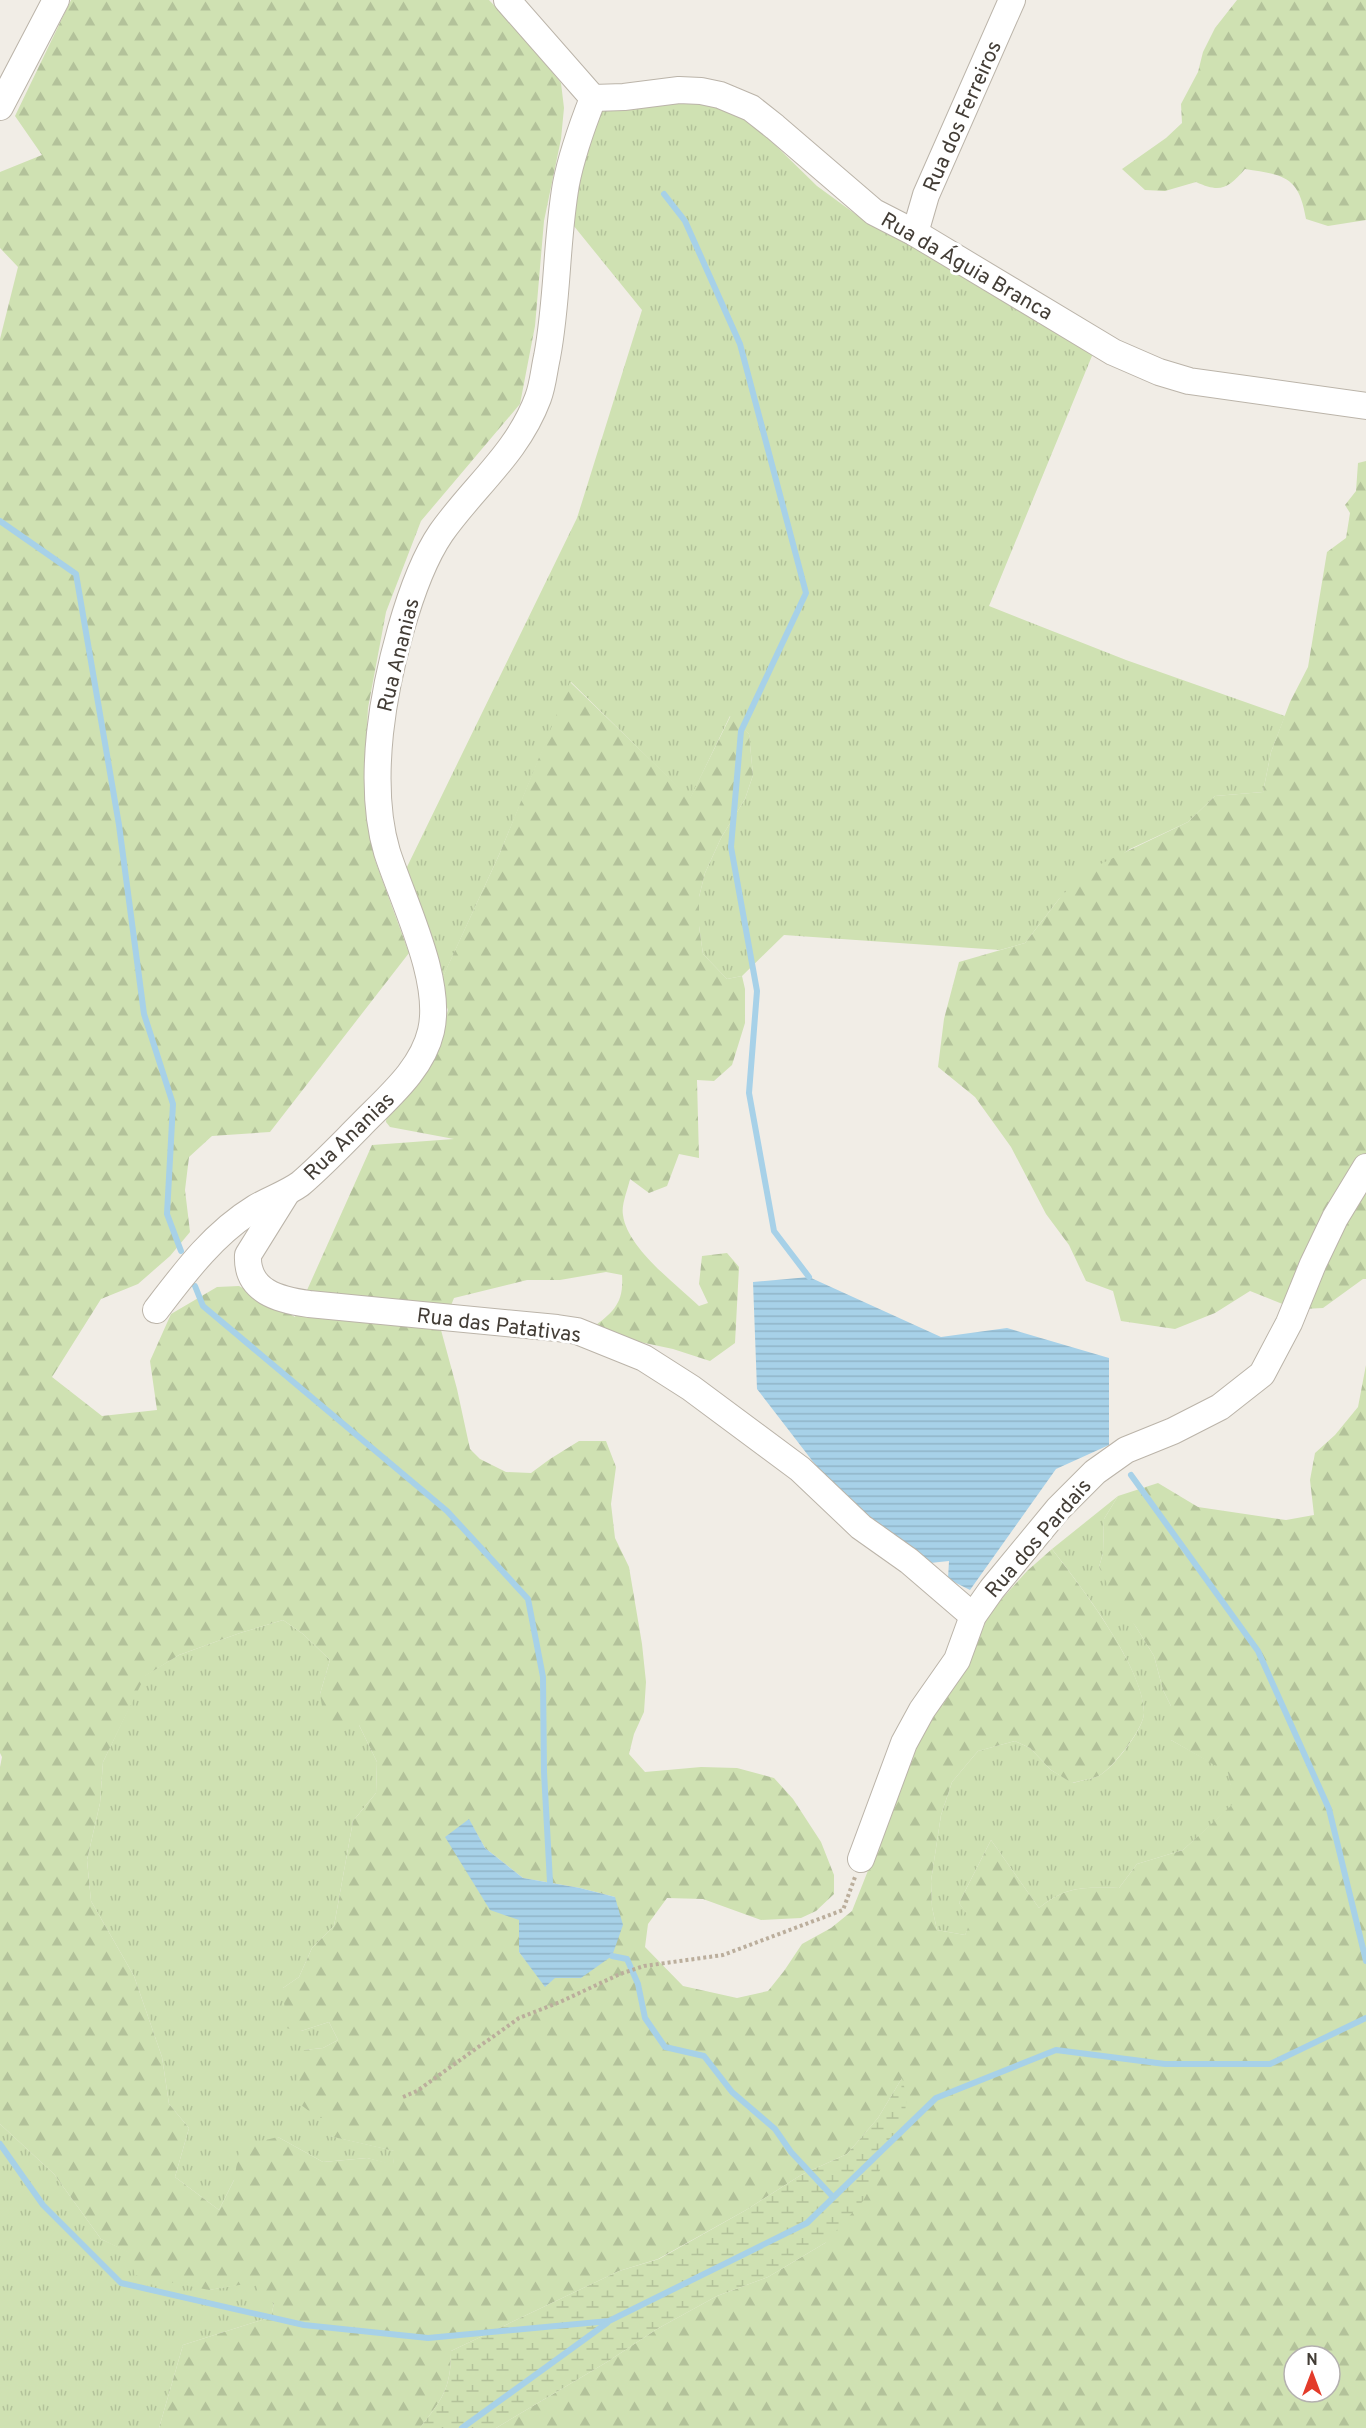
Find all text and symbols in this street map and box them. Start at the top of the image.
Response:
street label: Rua dos Ferreiros [918,37,1009,196]
street label: Rua da Águia Branca [876,206,1057,327]
street label: Rua Ananias [372,596,427,715]
street label: Rua Ananias [299,1087,401,1187]
street label: Rua das Patativas [415,1303,583,1350]
street label: Rua dos Pardais [980,1474,1098,1604]
north arrow [1282,2344,1342,2404]
text: N [1306,2351,1318,2371]

